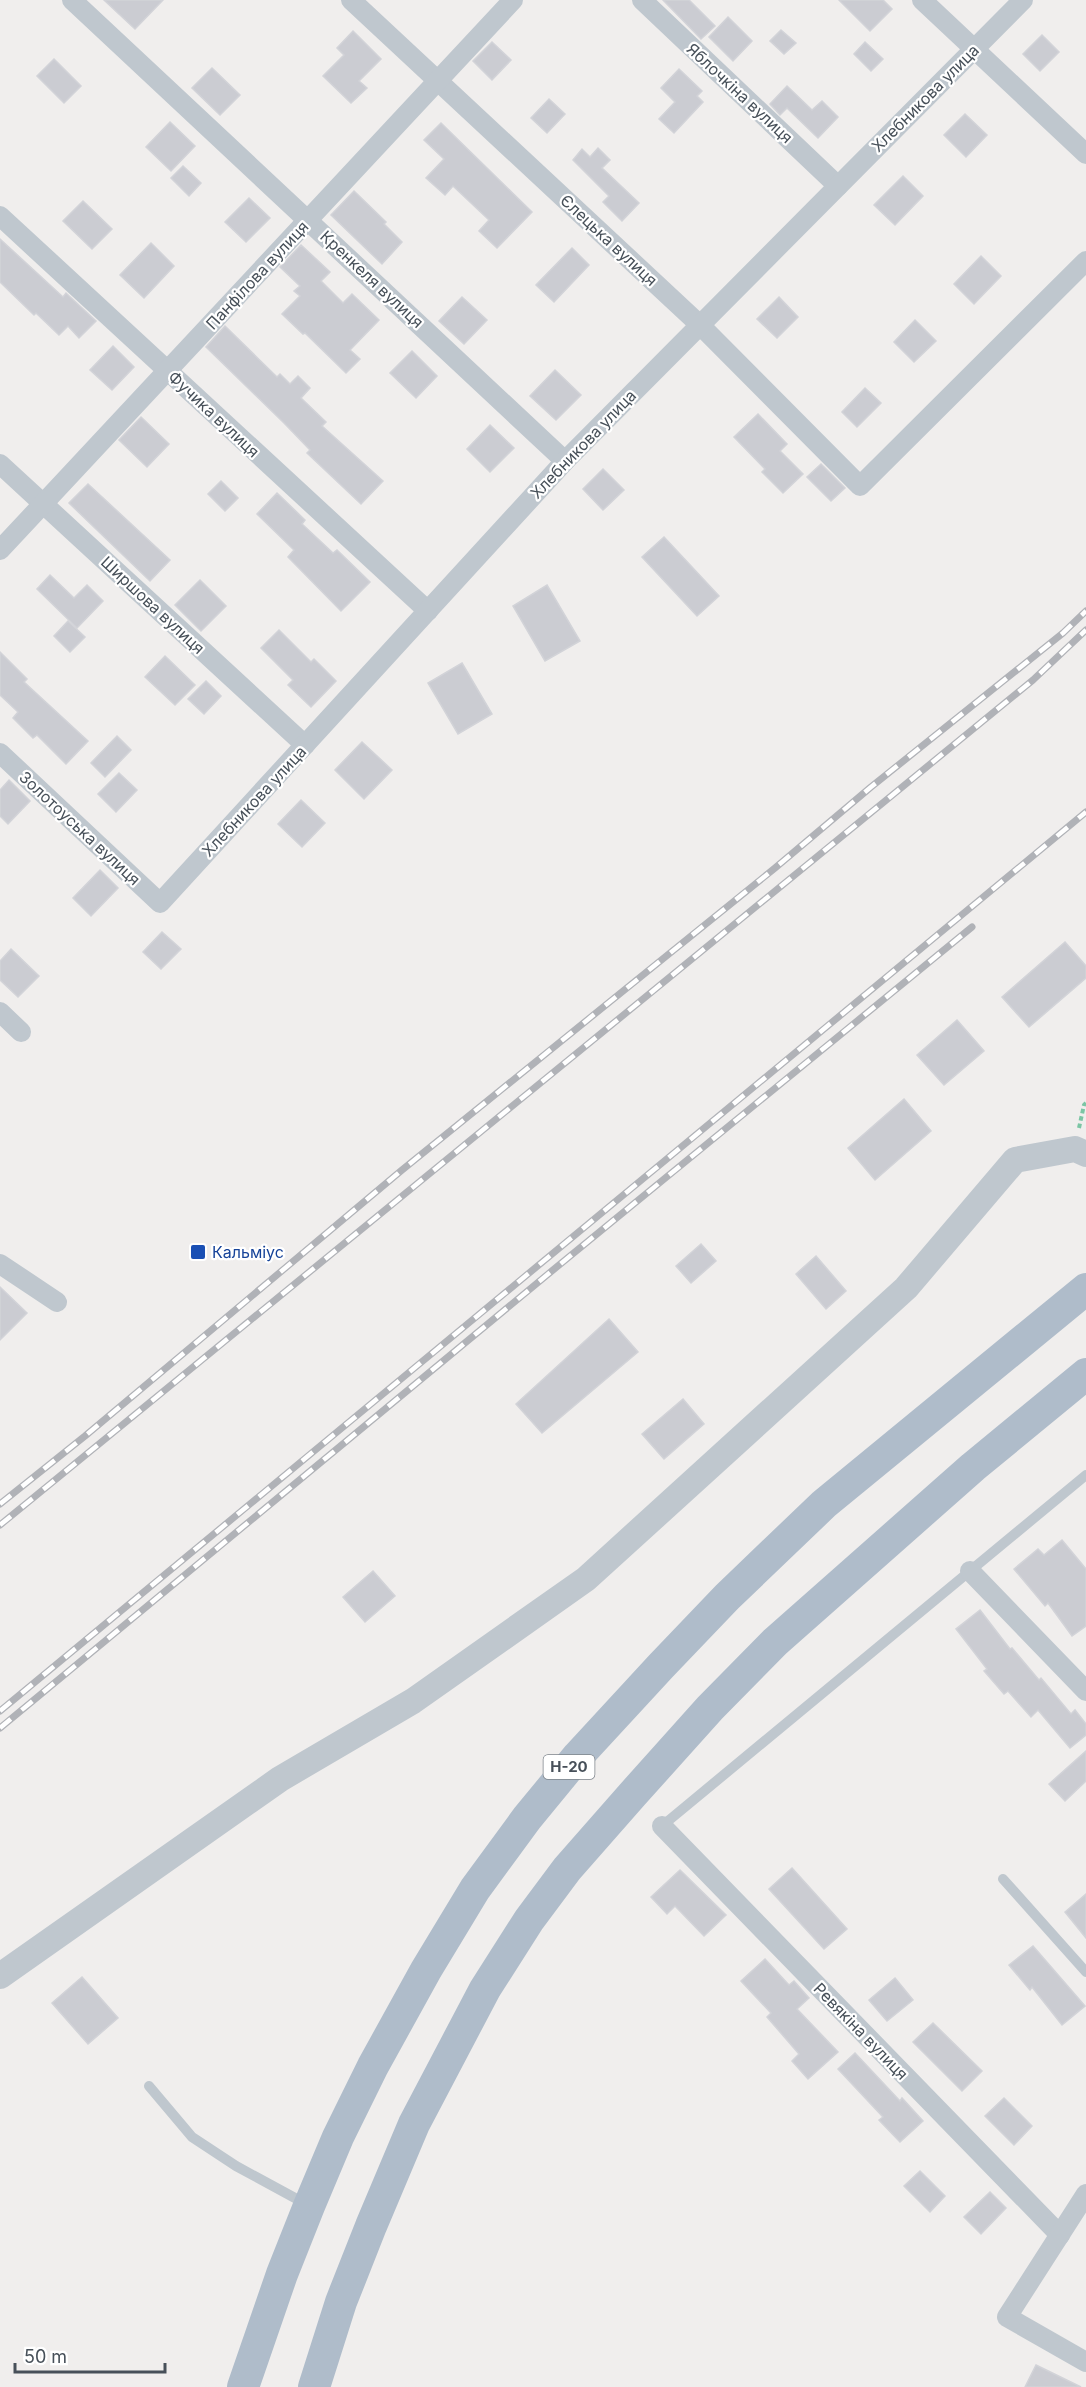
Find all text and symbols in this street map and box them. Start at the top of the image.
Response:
street label: Яблочкіна вулиця [683,39,797,147]
street label: Хлебникова улица [867,40,983,156]
street label: Єлецька вулиця [556,190,662,290]
street label: Панфілова вулиця [202,217,312,333]
street label: Кренкеля вулиця [316,226,428,332]
street label: Фучика вулиця [164,367,264,461]
street label: Хлебникова улица [526,385,640,503]
street label: Ширшова вулиця [97,552,209,658]
street label: Хлебникова улица [198,742,310,860]
street label: Золотоуська вулиця [15,767,145,889]
place label: Кальміус [212,1242,284,1262]
marker: Кальміус [189,1243,207,1261]
road number: Н-20 [544,1755,594,1779]
street label: Ревякiна вулиця [810,1978,912,2084]
scale bar [15,2336,165,2374]
text: 50 m [24,2346,67,2367]

